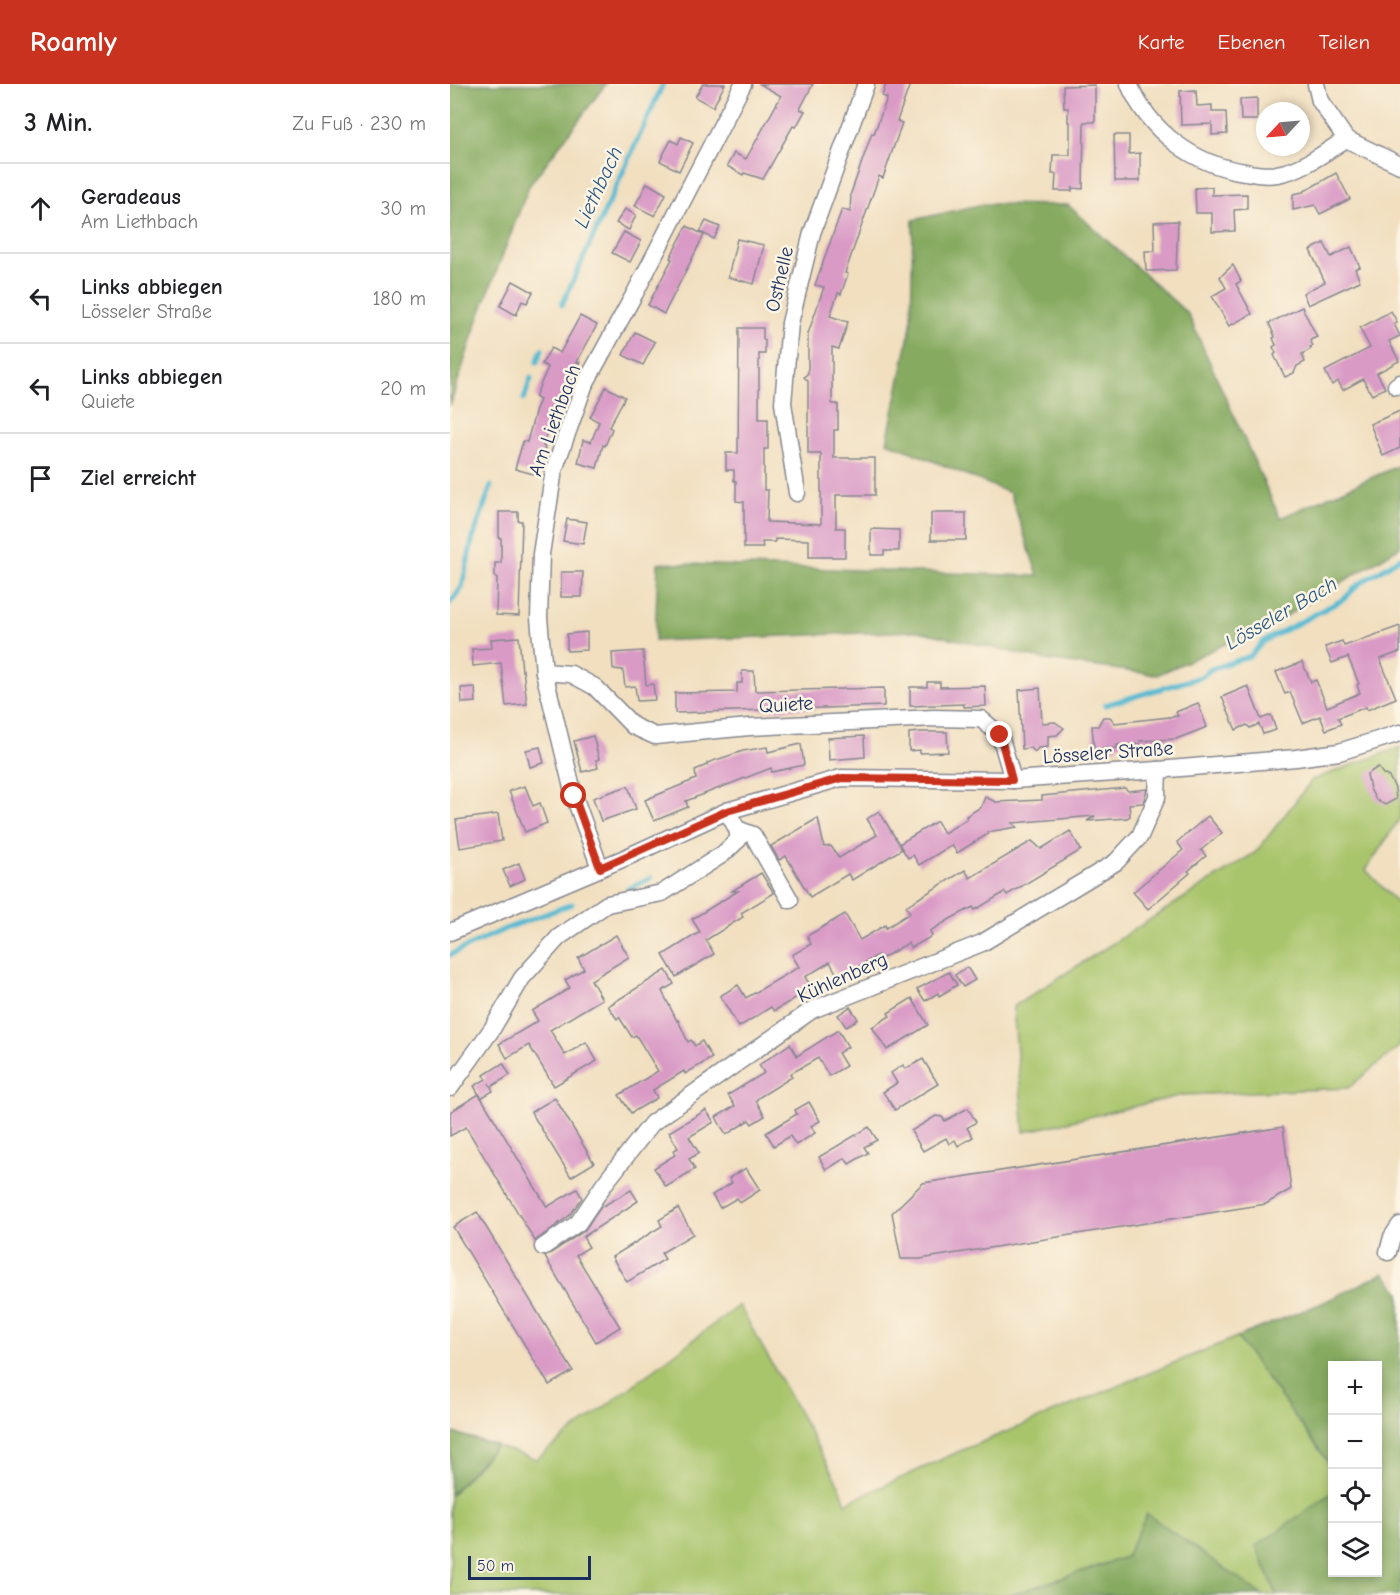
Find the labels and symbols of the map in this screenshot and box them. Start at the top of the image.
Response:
north arrow [1256,102,1310,156]
water label: Liethbach [569,142,627,232]
street label: Osthelle [761,244,798,314]
street label: Am Liethbach [524,361,585,479]
water label: Lösseler Bach [1221,571,1341,655]
street label: Quiete [758,692,814,717]
route end [986,721,1012,747]
street label: Lösseler Straße [1042,736,1174,769]
route start [560,782,586,808]
street label: Kühlenberg [794,947,891,1008]
scale bar [468,1553,591,1580]

